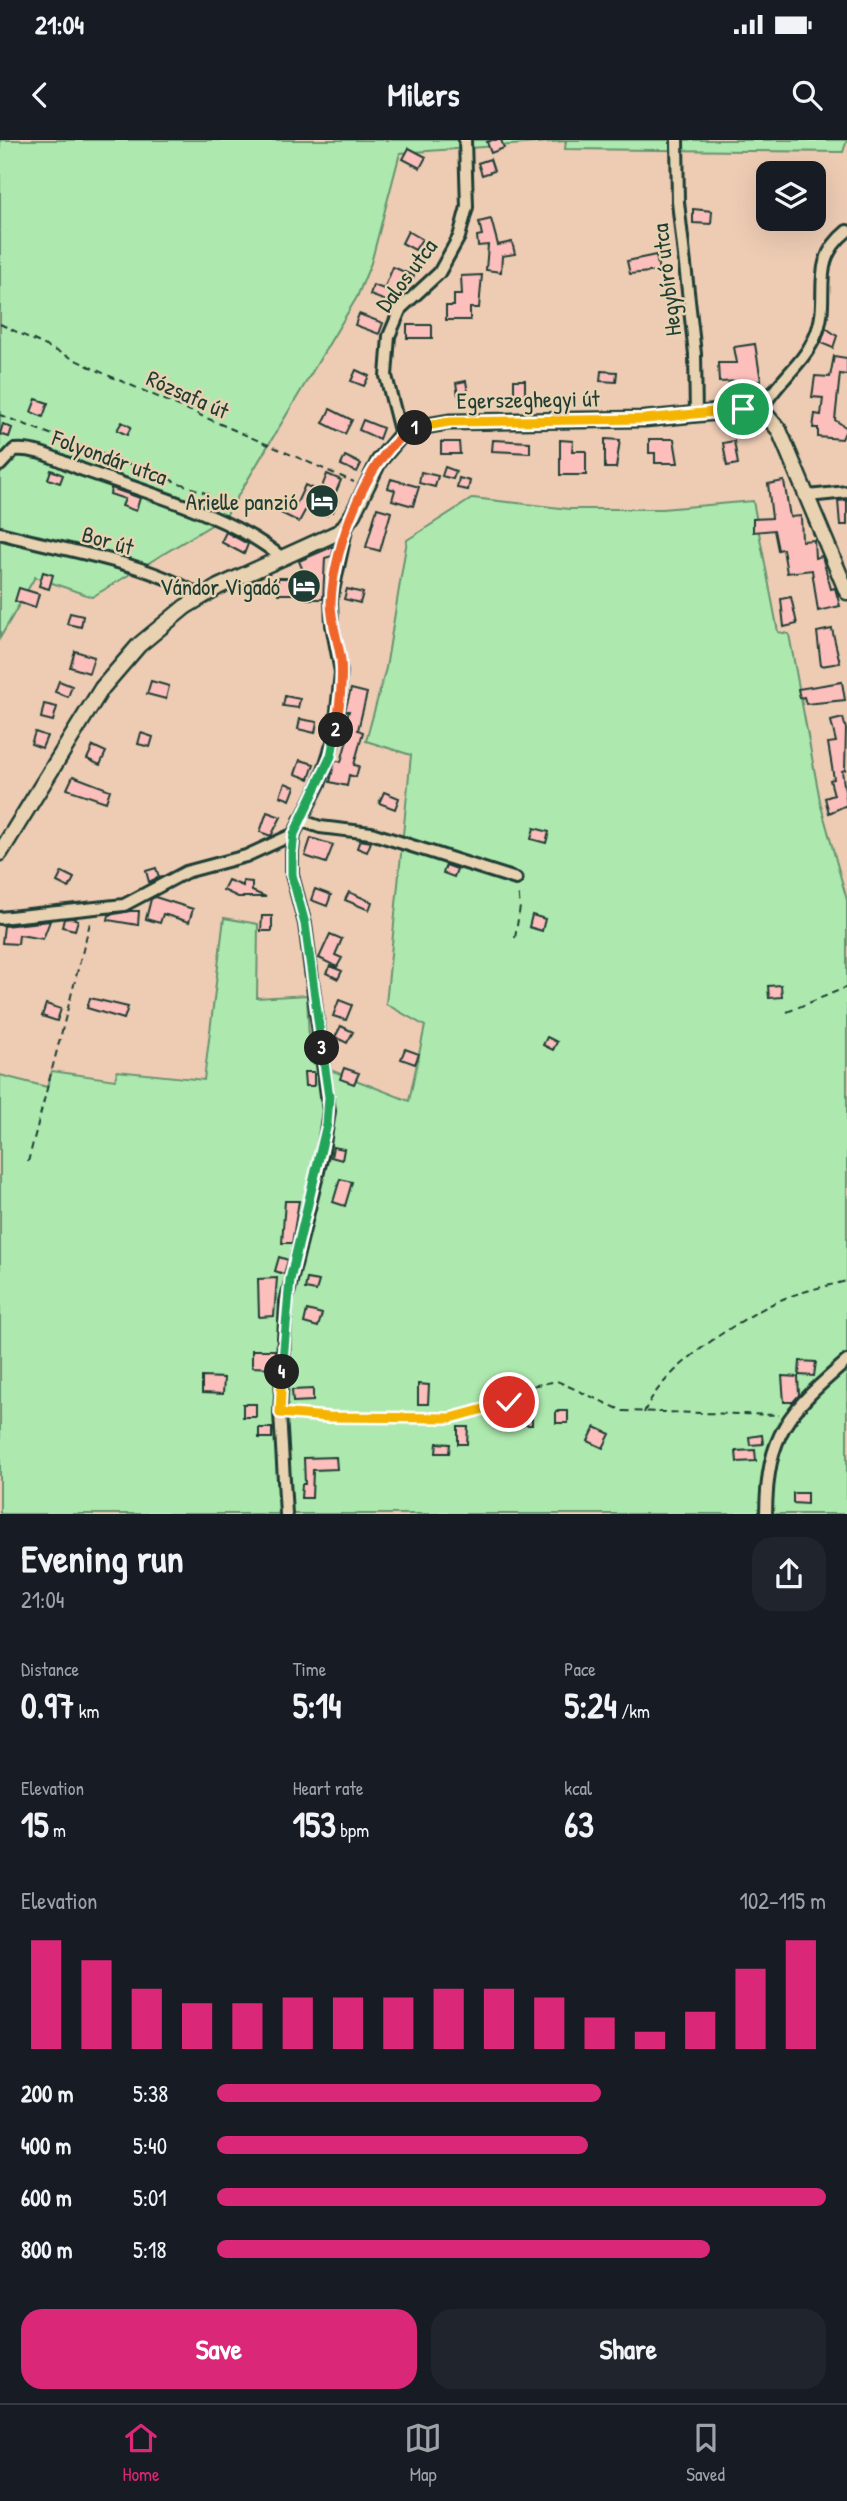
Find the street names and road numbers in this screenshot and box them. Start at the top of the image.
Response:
street label: Hegybíró utca [644,222,688,338]
street label: Dalos utca [368,232,444,318]
street label: Rózsafa út [142,362,235,426]
street label: Egerszeghegyi út [456,382,601,416]
street label: Folyondár utca [47,421,172,492]
street label: Bor út [79,518,138,562]

